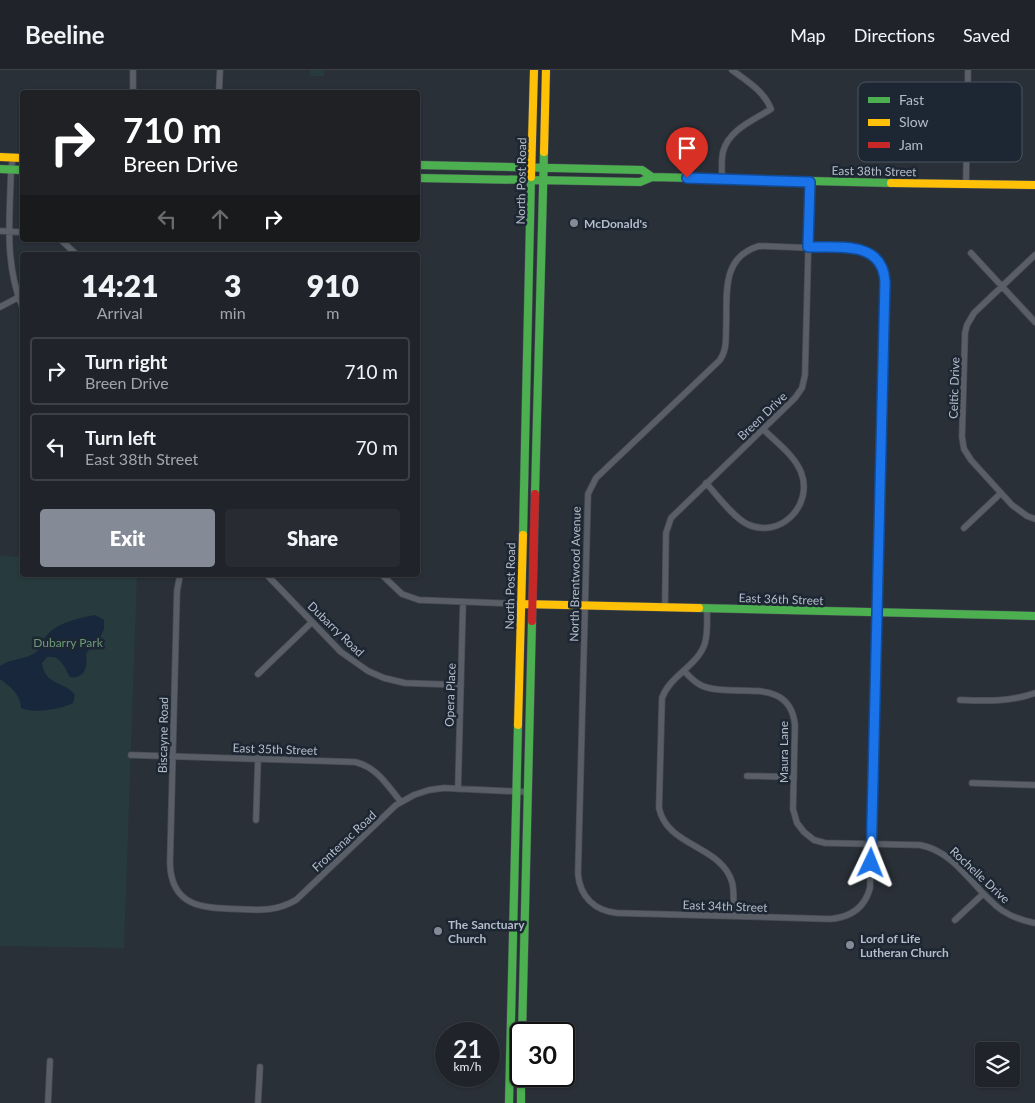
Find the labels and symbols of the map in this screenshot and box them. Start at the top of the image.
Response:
legend [858,82,1022,162]
text: Fast [899,91,924,108]
text: Slow [899,113,929,130]
pin [666,127,708,178]
text: Jam [899,136,923,153]
street label: North Post Road [513,137,529,225]
street label: East 38th Street [831,163,917,179]
place label: McDonald's [584,216,647,231]
marker: McDonald's [568,217,580,229]
street label: Celtic Drive [945,357,963,419]
street label: Breen Drive [734,389,790,443]
street label: North Brentwood Avenue [566,506,584,642]
street label: North Post Road [502,542,518,630]
street label: East 36th Street [738,590,824,608]
street label: Dubarry Road [305,598,367,660]
park label: Dubarry Park [33,635,104,650]
street label: Opera Place [441,663,459,727]
street label: Biscayne Road [155,697,171,773]
street label: Maura Lane [776,721,791,783]
street label: East 35th Street [232,740,318,758]
street label: Frontenac Road [309,807,379,875]
position arrow [844,836,896,888]
street label: Rochelle Drive [947,843,1013,907]
street label: East 34th Street [682,897,768,915]
place label: The Sanctuary Church [448,917,525,946]
marker: The Sanctuary Church [432,925,444,937]
place label: Lord of Life Lutheran Church [860,931,949,960]
marker: Lord of Life Lutheran Church [844,939,856,951]
speed limit sign: 30 [510,1022,575,1087]

